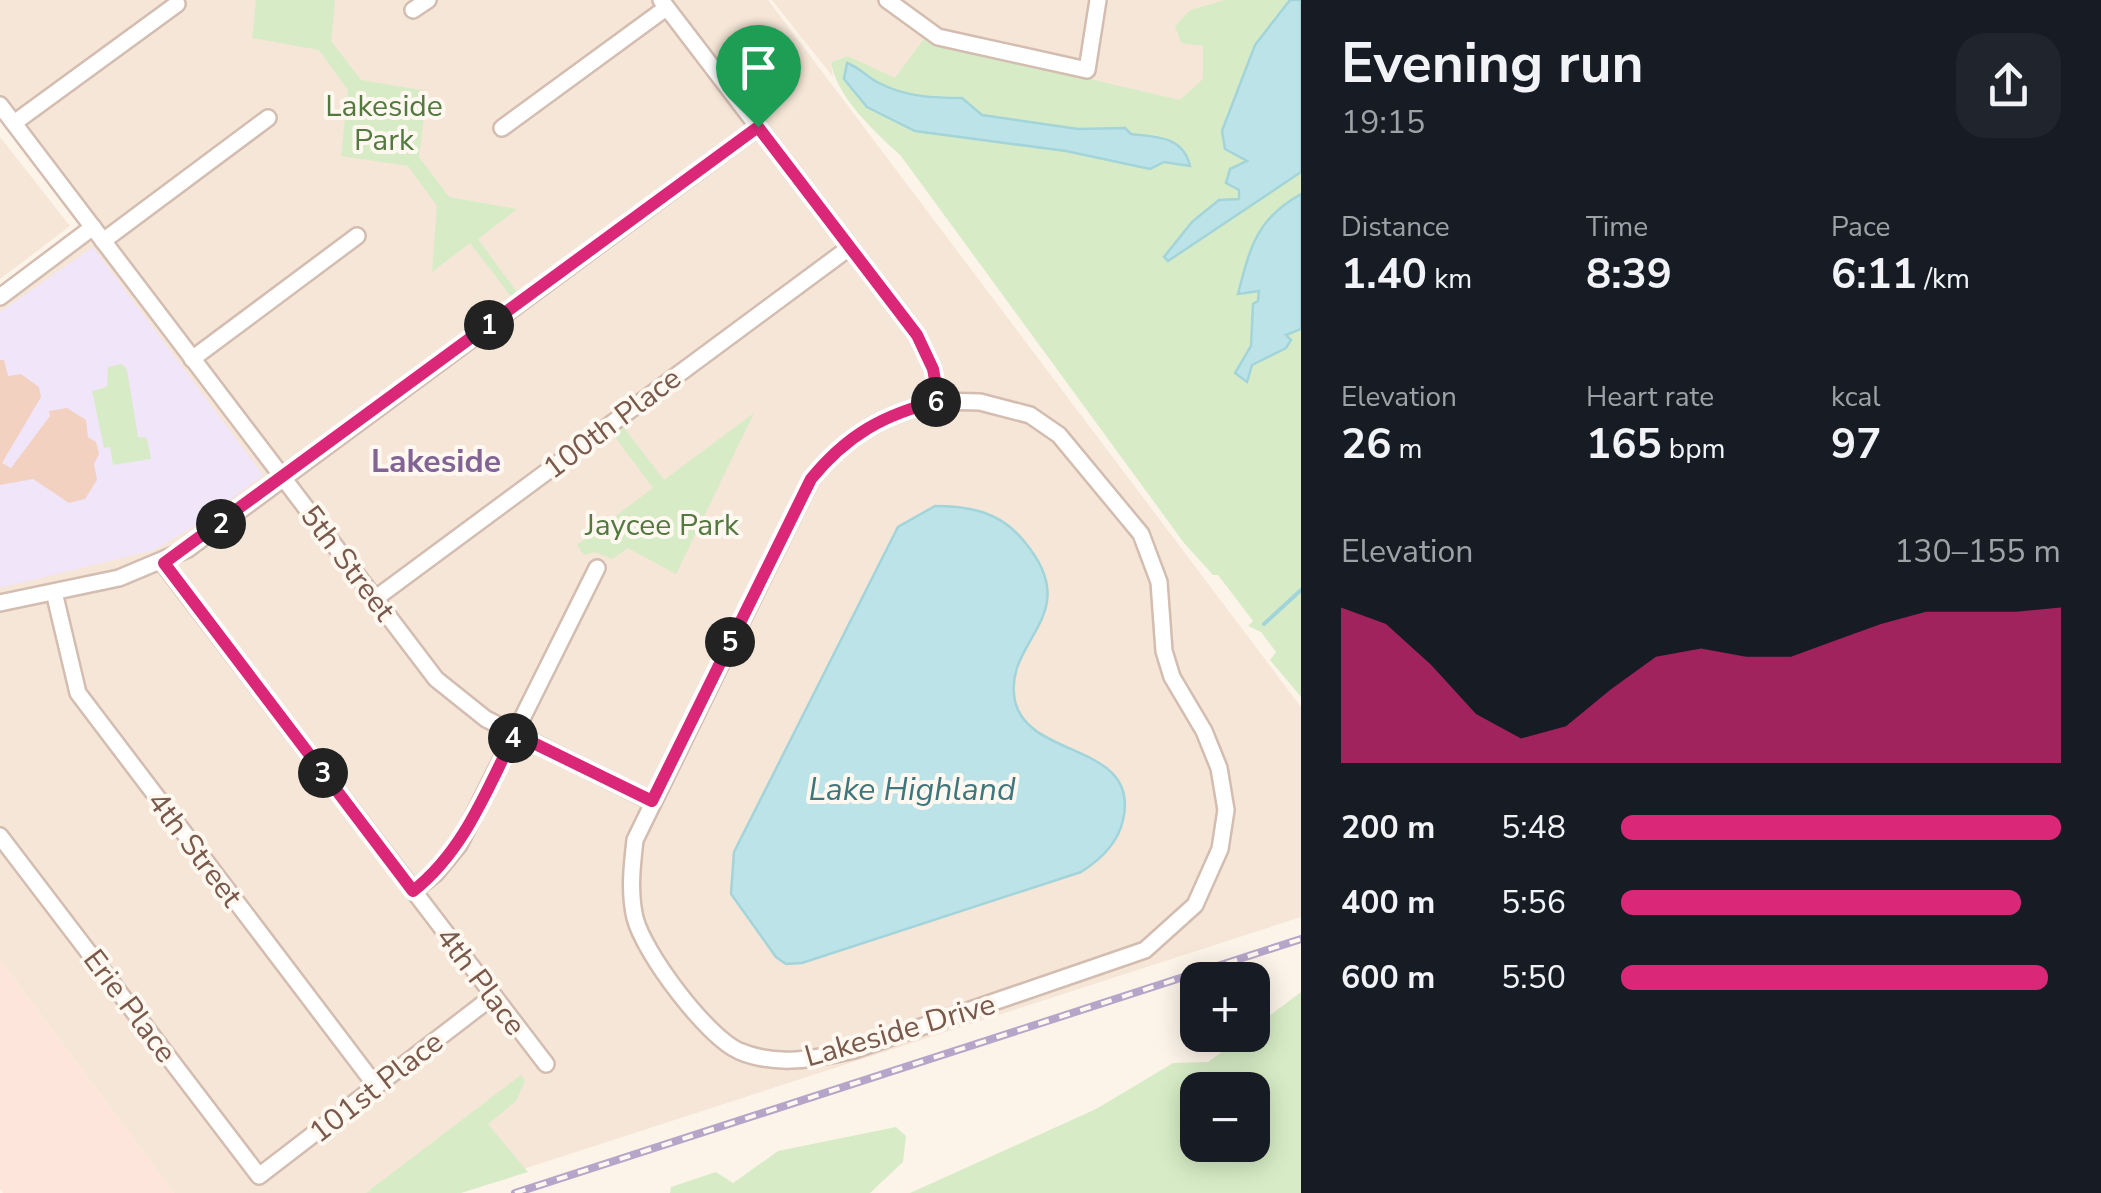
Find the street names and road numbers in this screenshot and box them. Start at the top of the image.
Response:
street label: 100th Place [535,358,690,489]
street label: 5th Street [291,497,405,630]
street label: 4th Street [138,783,252,916]
street label: 4th Place [426,918,535,1044]
street label: Erie Place [73,941,186,1071]
street label: Lakeside Drive [800,984,1000,1077]
street label: 101st Place [301,1022,452,1153]

